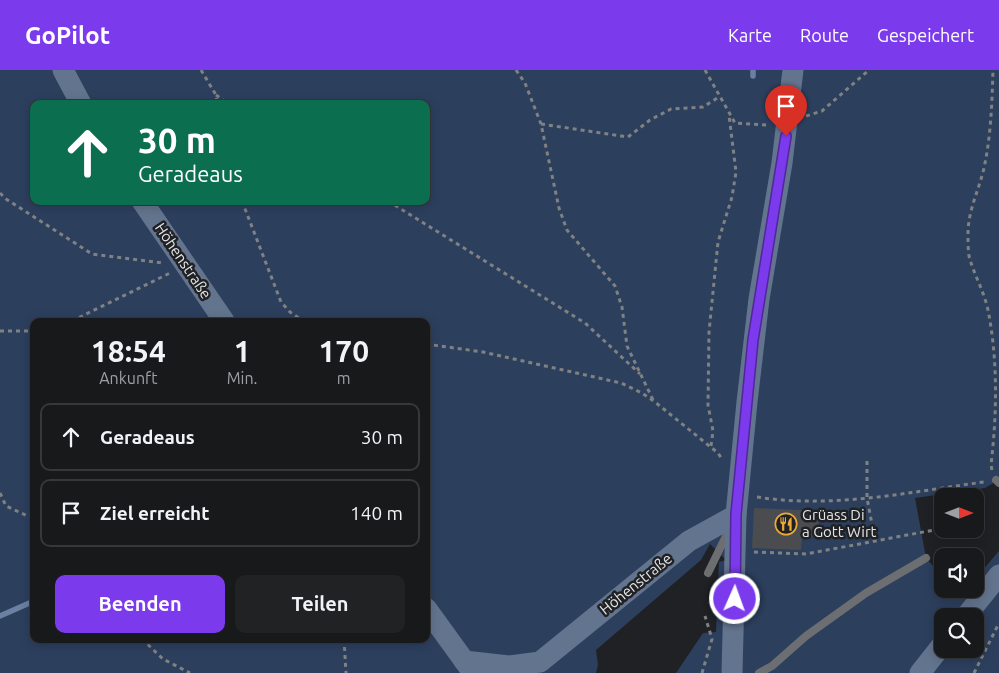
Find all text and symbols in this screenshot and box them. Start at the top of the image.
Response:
text: GoPilot [25,22,110,49]
text: Karte [728,25,772,45]
text: Route [800,25,849,45]
text: Gespeichert [877,25,974,45]
pin [765,85,807,136]
icon: arrive [772,92,800,120]
icon: ahead [55,120,120,185]
text: 30 m [138,120,216,160]
text: Geradeaus [138,161,243,186]
street label: Höhenstraße [152,220,215,302]
text: 18:54 [91,334,166,368]
text: 1 [234,334,251,368]
text: 170 [318,334,369,368]
text: Ankunft [99,369,157,387]
text: Min. [227,369,258,387]
text: m [337,369,351,387]
icon: ahead [57,423,85,451]
text: Geradeaus [100,426,195,448]
text: 30 m [361,426,403,448]
north arrow [934,488,984,538]
map controls [934,488,984,658]
icon: arrive [57,499,85,527]
text: Ziel erreicht [100,502,209,524]
text: 140 m [350,502,403,524]
place label: Grüass Di a Gott Wirt [802,506,877,540]
restaurant icon: Grüass Di a Gott Wirt [774,512,798,536]
button: sound [934,548,984,598]
street label: Höhenstraße [596,549,675,618]
position arrow [708,572,760,624]
button: Beenden [55,575,225,633]
button: Teilen [235,575,405,633]
button: search [934,608,984,658]

